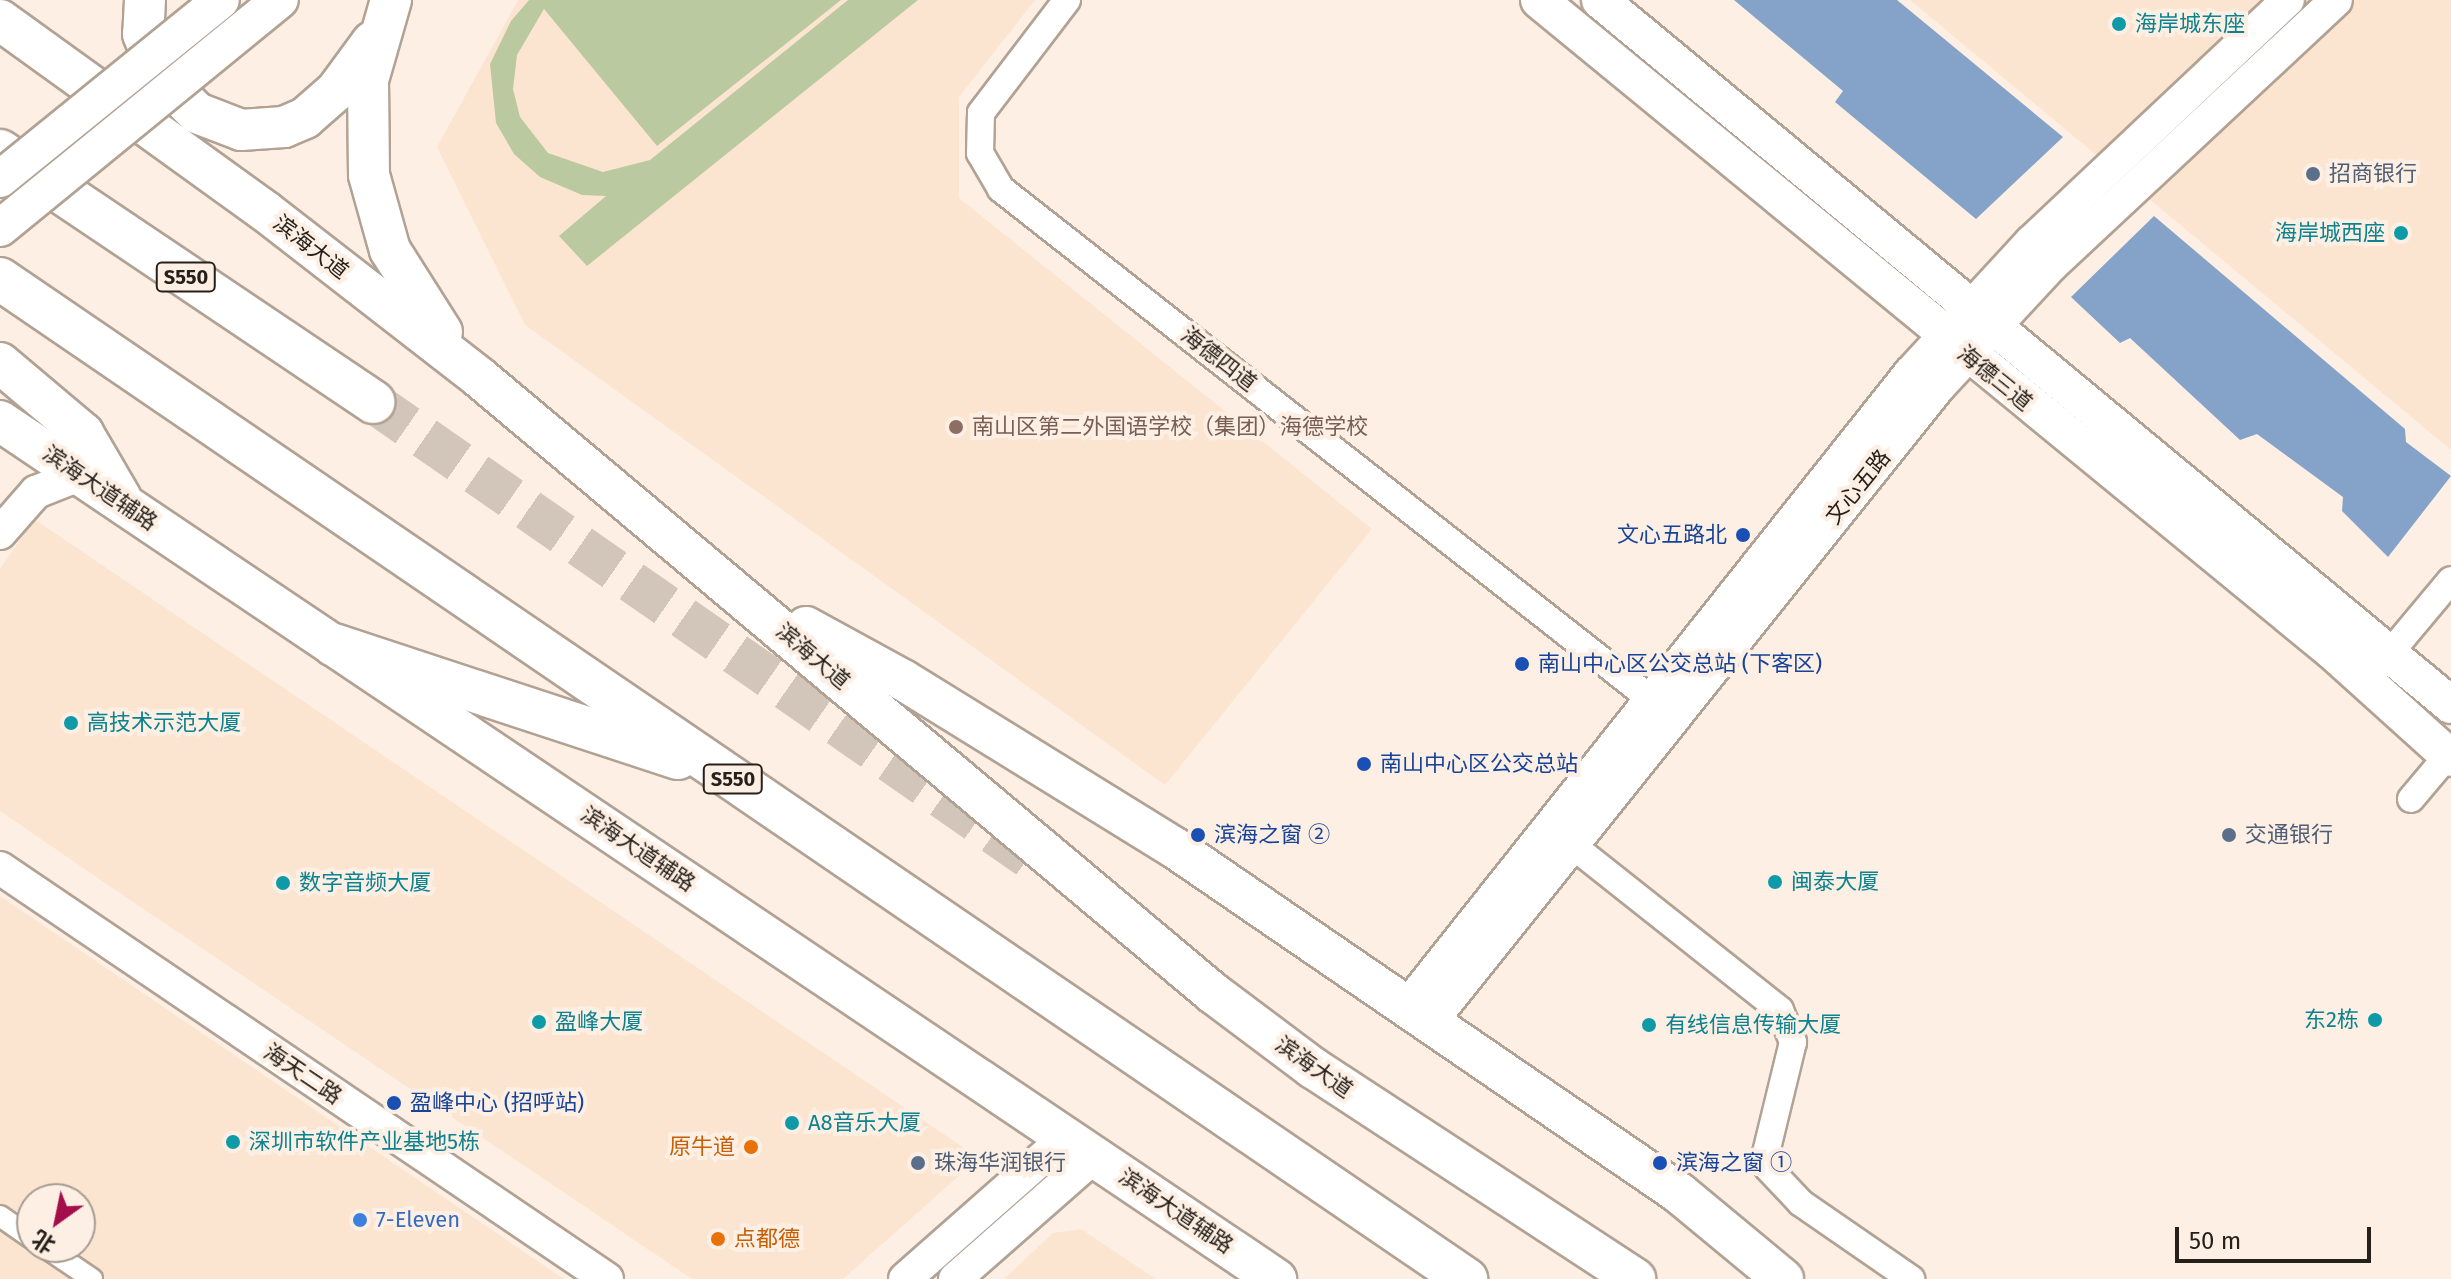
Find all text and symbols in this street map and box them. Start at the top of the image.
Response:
place label: 海岸城东座 [2135,11,2245,37]
marker: 海岸城东座 [2110,15,2128,33]
place label: 招商银行 [2329,161,2417,187]
marker: 招商银行 [2304,165,2322,183]
street label: 滨海大道 [268,210,354,284]
place label: 海岸城西座 [2275,220,2385,246]
marker: 海岸城西座 [2392,224,2410,242]
road number: S550 [154,261,218,293]
street label: 海德四道 [1176,322,1262,396]
street label: 海德三道 [1952,340,2038,416]
place label: 南山区第二外国语学校（集团）海德学校 [972,414,1368,440]
marker: 南山区第二外国语学校（集团）海德学校 [947,418,965,436]
street label: 滨海大道辅路 [38,440,162,536]
street label: 文心五路 [1820,444,1896,530]
place label: 文心五路北 [1617,522,1727,548]
marker: 文心五路北 [1734,526,1752,544]
street label: 滨海大道 [771,618,855,694]
place label: 南山中心区公交总站 (下客区) [1538,651,1822,677]
marker: 南山中心区公交总站 (下客区) [1513,655,1531,673]
place label: 高技术示范大厦 [87,710,241,736]
marker: 高技术示范大厦 [62,714,80,732]
place label: 南山中心区公交总站 [1380,751,1578,777]
marker: 南山中心区公交总站 [1355,755,1373,773]
road number: S550 [701,763,765,795]
street label: 滨海大道辅路 [576,801,700,897]
place label: 滨海之窗 ② [1214,822,1330,848]
place label: 交通银行 [2245,822,2333,848]
marker: 滨海之窗 ② [1189,826,1207,844]
marker: 交通银行 [2220,826,2238,844]
place label: 闽泰大厦 [1791,869,1879,895]
place label: 数字音频大厦 [299,870,431,896]
marker: 闽泰大厦 [1766,873,1784,891]
marker: 数字音频大厦 [274,874,292,892]
place label: 东2栋 [2304,1007,2359,1033]
place label: 盈峰大厦 [555,1009,643,1035]
marker: 东2栋 [2366,1011,2384,1029]
place label: 有线信息传输大厦 [1665,1012,1841,1038]
marker: 盈峰大厦 [530,1013,548,1031]
marker: 有线信息传输大厦 [1640,1016,1658,1034]
street label: 滨海大道 [1270,1031,1358,1103]
street label: 海天二路 [259,1038,347,1110]
place label: 盈峰中心 (招呼站) [410,1090,584,1116]
marker: 盈峰中心 (招呼站) [385,1094,403,1112]
place label: A8音乐大厦 [808,1110,921,1136]
marker: A8音乐大厦 [783,1114,801,1132]
place label: 深圳市软件产业基地5栋 [249,1129,480,1155]
marker: 深圳市软件产业基地5栋 [224,1133,242,1151]
place label: 原牛道 [669,1134,735,1160]
marker: 原牛道 [742,1138,760,1156]
place label: 珠海华润银行 [934,1150,1066,1176]
place label: 滨海之窗 ① [1676,1150,1792,1176]
marker: 珠海华润银行 [909,1154,927,1172]
marker: 滨海之窗 ① [1651,1154,1669,1172]
street label: 滨海大道辅路 [1114,1163,1238,1259]
north arrow [16,1183,96,1263]
place label: 7-Eleven [376,1207,460,1233]
marker: 7-Eleven [351,1211,369,1229]
scale bar [2179,1211,2375,1261]
text: 北 [27,1225,60,1259]
place label: 点都德 [734,1226,800,1252]
text: 50 m [2189,1227,2241,1255]
marker: 点都德 [709,1230,727,1248]

